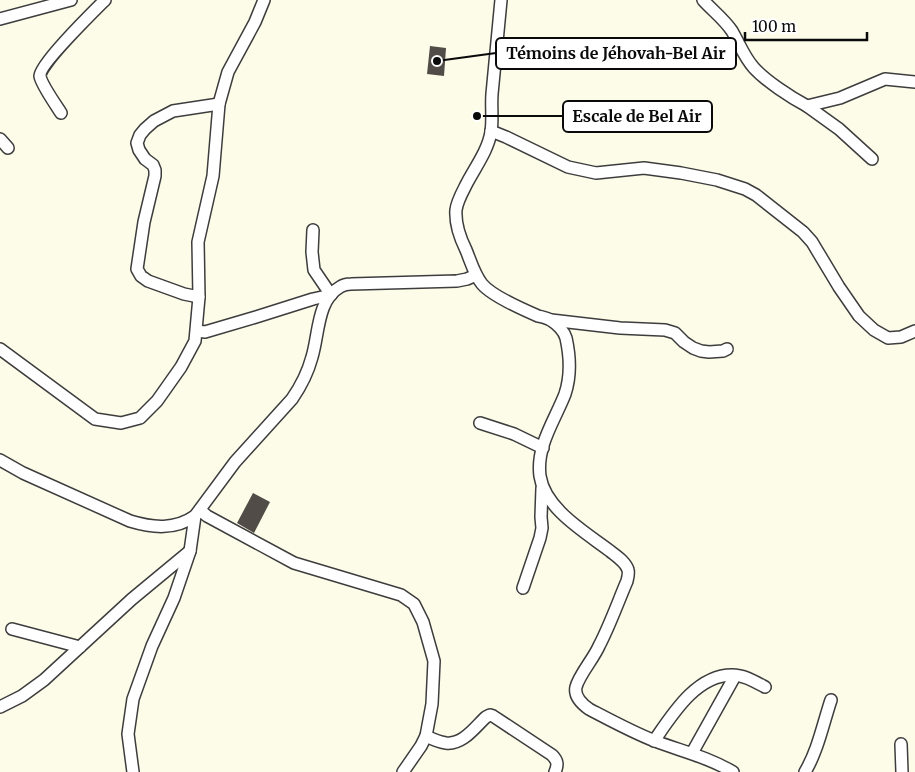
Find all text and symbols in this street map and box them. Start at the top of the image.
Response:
scale bar [745,10,868,42]
text: 100 m [752,17,796,36]
callout: Témoins de Jéhovah-Bel Air [496,38,736,69]
text: Témoins de Jéhovah-Bel Air [506,43,726,63]
callout: Escale de Bel Air [563,101,712,132]
text: Escale de Bel Air [572,106,702,126]

